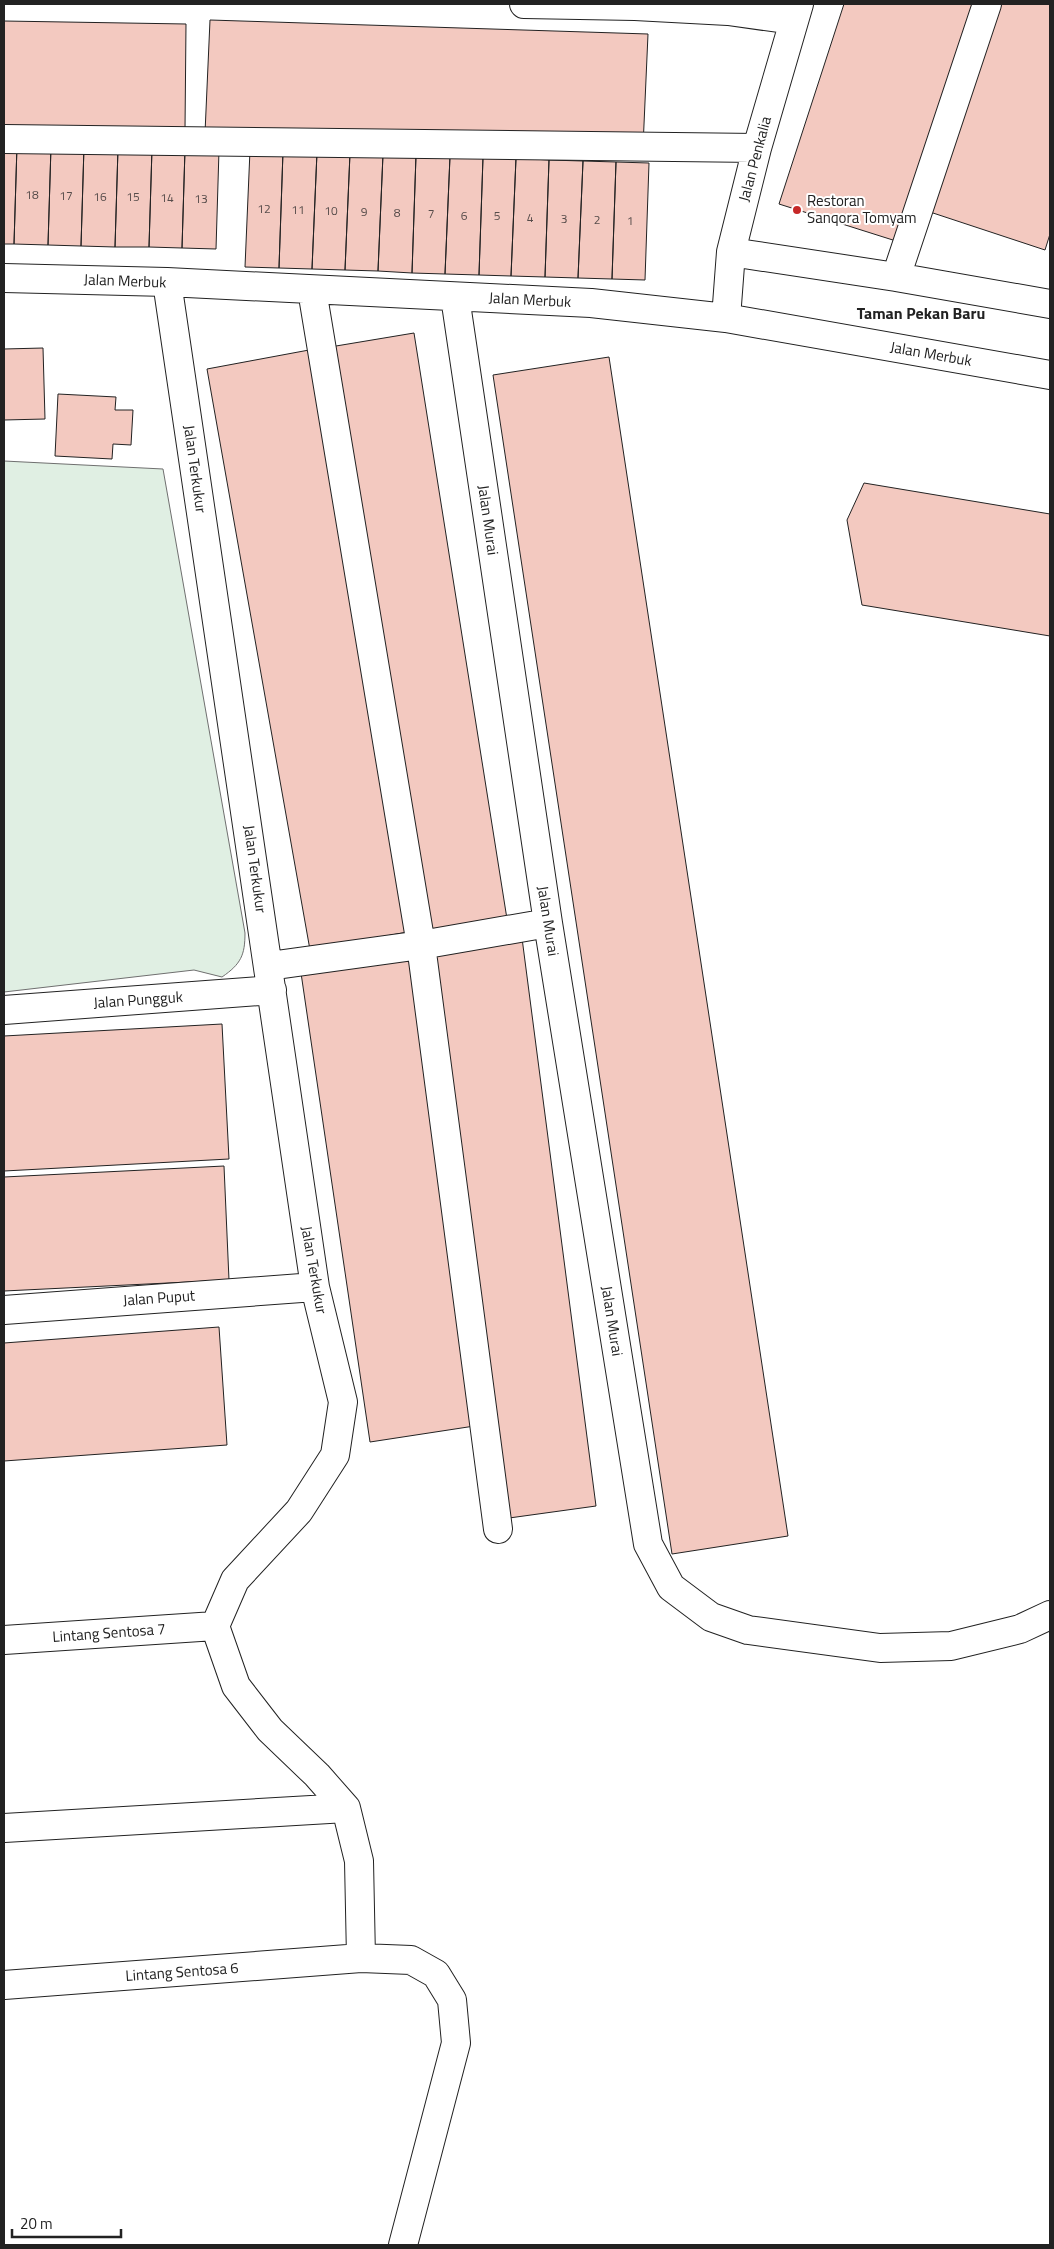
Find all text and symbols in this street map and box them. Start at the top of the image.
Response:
street label: Jalan Penkalia [732,113,777,204]
house number: 18 [25,185,39,204]
house number: 17 [59,186,73,205]
house number: 16 [93,187,107,206]
house number: 15 [126,187,140,206]
house number: 14 [160,188,174,207]
house number: 13 [194,189,208,208]
place label: Restoran Sanqora Tomyam [807,189,917,229]
house number: 12 [257,199,271,218]
house number: 11 [291,200,305,219]
house number: 10 [324,201,338,220]
house number: 9 [361,202,368,221]
house number: 8 [394,203,401,222]
house number: 7 [428,204,434,223]
marker: Restoran Sanqora Tomyam [791,204,803,216]
house number: 6 [461,206,468,225]
house number: 5 [494,206,501,225]
house number: 4 [527,208,534,227]
house number: 3 [561,209,567,228]
house number: 2 [594,210,600,229]
house number: 1 [627,211,633,230]
street label: Jalan Merbuk [83,268,167,293]
street label: Jalan Merbuk [488,286,572,313]
district label: Taman Pekan Baru [857,301,985,325]
street label: Jalan Merbuk [888,335,974,372]
street label: Jalan Terkukur [178,423,213,515]
street label: Jalan Murai [472,483,505,557]
street label: Jalan Terkukur [238,823,273,915]
street label: Jalan Murai [532,884,565,958]
street label: Jalan Pungguk [92,985,183,1014]
street label: Jalan Terkukur [295,1224,334,1316]
street label: Jalan Puput [122,1283,196,1311]
street label: Jalan Murai [596,1284,629,1358]
street label: Lintang Sentosa 7 [52,1617,166,1648]
street label: Lintang Sentosa 6 [125,1956,239,1987]
scale bar [12,2206,121,2238]
text: 20 m [20,2212,53,2235]

